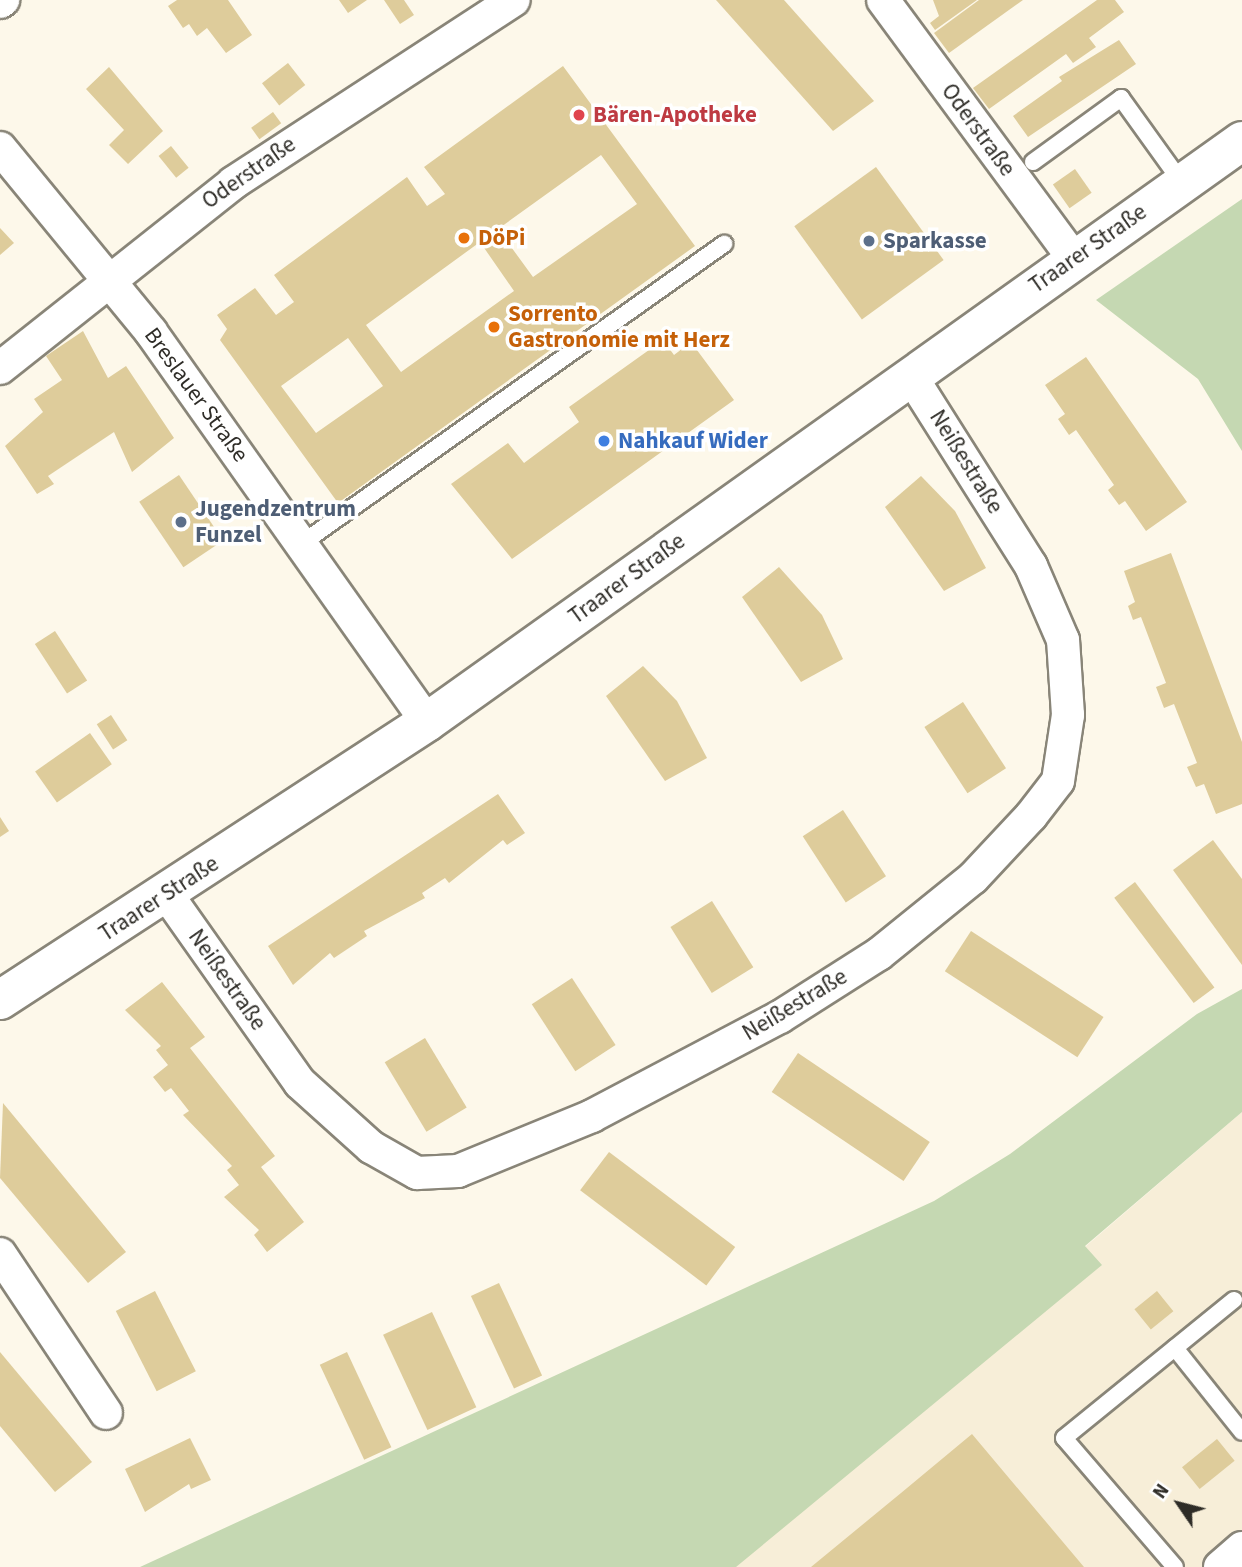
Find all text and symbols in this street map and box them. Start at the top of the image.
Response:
street label: Oderstraße [935,78,1021,182]
place label: Bären-Apotheke [593,101,757,129]
marker: Bären-Apotheke [571,107,587,123]
street label: Oderstraße [197,131,301,215]
street label: Traarer Straße [1024,198,1152,300]
place label: DöPi [478,224,525,252]
place label: Sparkasse [883,227,987,255]
marker: DöPi [456,230,472,246]
marker: Sparkasse [861,233,877,249]
place label: Sorrento Gastronomie mit Herz [508,300,730,354]
marker: Sorrento Gastronomie mit Herz [486,319,502,335]
street label: Breslauer Straße [138,322,254,468]
street label: Neißestraße [923,405,1009,519]
place label: Nahkauf Wider [618,427,768,455]
marker: Nahkauf Wider [596,433,612,449]
place label: Jugendzentrum Funzel [195,495,356,549]
marker: Jugendzentrum Funzel [173,514,189,530]
street label: Traarer Straße [564,528,690,630]
street label: Traarer Straße [94,850,224,948]
street label: Neißestraße [182,924,272,1036]
street label: Neißestraße [738,963,852,1047]
north arrow [1144,1469,1214,1539]
text: N [1147,1479,1176,1505]

